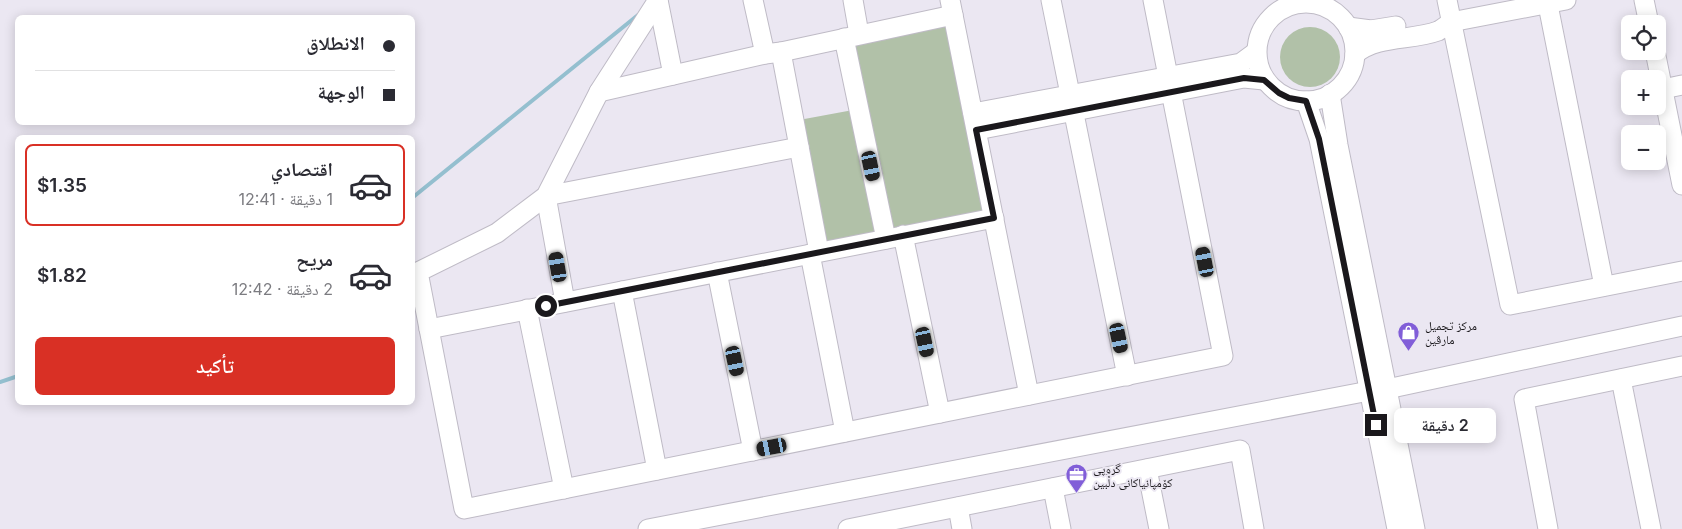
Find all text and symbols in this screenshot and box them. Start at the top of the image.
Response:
map controls [1621,15,1666,170]
button: locate [1621,15,1666,60]
text: الانطلاق [306,32,365,55]
button: + [1621,70,1666,115]
text: الوجهة [317,81,365,104]
button: − [1621,125,1666,170]
car [860,150,881,182]
text: اقتصادي [271,158,333,181]
icon: car [348,163,393,208]
text: $1.35 [37,174,87,197]
text: 1 دقيقة · 12:41 [238,189,333,209]
car [1194,246,1215,278]
text: مريح [296,248,333,271]
car [548,251,567,283]
icon: car [348,253,393,298]
text: $1.82 [37,264,87,287]
text: 2 دقيقة · 12:42 [232,279,333,299]
route start [535,295,557,317]
place label: مركز تجميل مارڤین [1425,318,1477,347]
shop icon: مركز تجميل مارڤین [1397,320,1421,351]
car [1108,322,1129,354]
car [914,326,935,358]
button: تأكيد [35,337,395,395]
car [724,345,745,377]
callout: 2 دقيقة [1394,408,1496,442]
route end [1365,414,1387,436]
text: 2 دقيقة [1421,415,1469,435]
car [755,437,788,457]
place label: گروپی کۆمپانیاکانی دڵبین [1093,461,1172,490]
office icon: گروپی کۆمپانیاکانی دڵبین [1065,463,1089,494]

